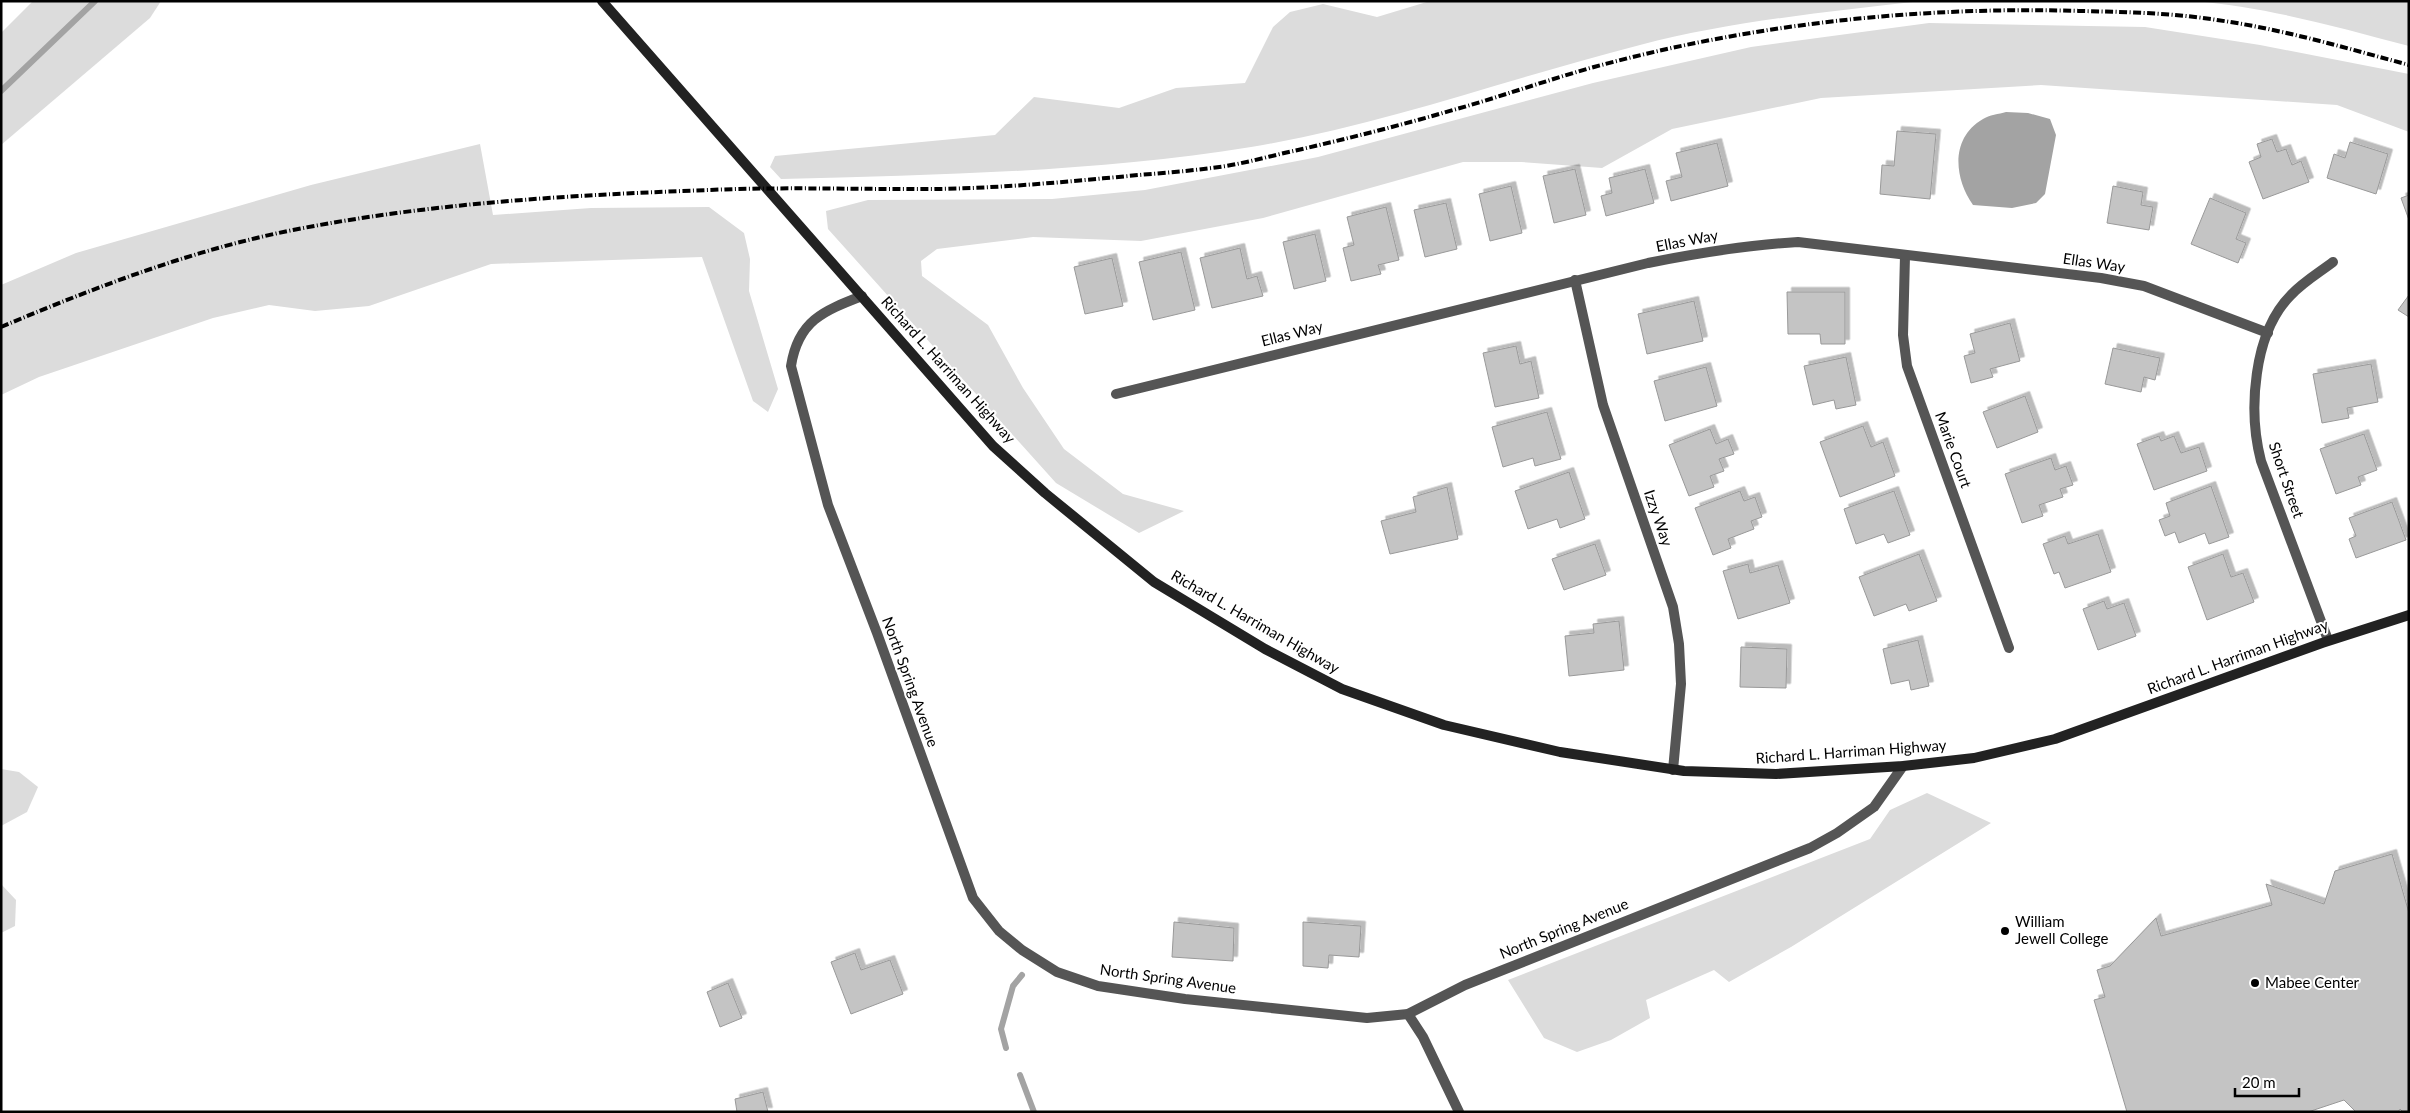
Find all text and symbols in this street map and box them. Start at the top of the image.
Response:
street label: Ellas Way [1654,225,1720,255]
street label: Ellas Way [2062,249,2127,275]
street label: Richard L. Harriman Highway [878,292,1020,447]
street label: Ellas Way [1259,317,1325,349]
street label: Marie Court [1932,409,1976,491]
street label: Short Street [2266,439,2309,521]
street label: Izzy Way [1641,487,1677,548]
street label: Richard L. Harriman Highway [1168,565,1343,677]
street label: North Spring Avenue [879,614,943,749]
street label: Richard L. Harriman Highway [2145,615,2331,697]
street label: Richard L. Harriman Highway [1755,735,1947,767]
street label: North Spring Avenue [1497,894,1631,962]
place label: William Jewell College [2015,912,2108,947]
marker: William Jewell College [1999,925,2011,937]
street label: North Spring Avenue [1099,960,1237,996]
place label: Mabee Center [2265,973,2360,991]
marker: Mabee Center [2249,977,2261,989]
scale bar [2235,1066,2299,1098]
text: 20 m [2242,1073,2276,1091]

